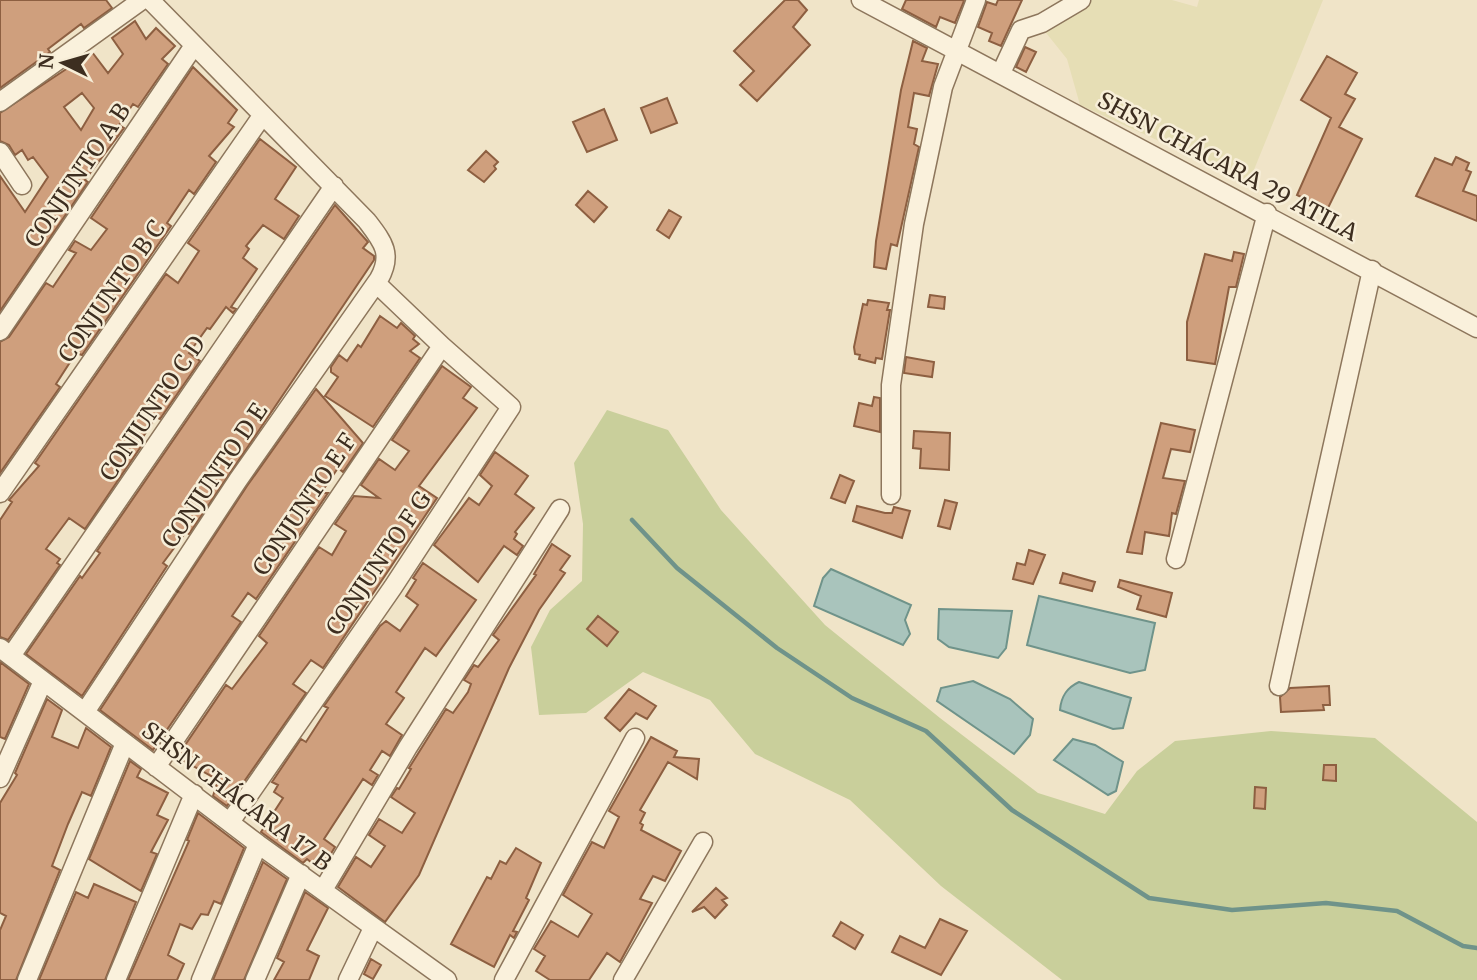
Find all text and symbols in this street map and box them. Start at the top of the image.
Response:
north arrow [28,28,98,98]
text: N [33,53,59,70]
street label: SHSN CHÁCARA 29 ATILA [1093,85,1364,247]
street label: CONJUNTO A B [18,97,136,253]
street label: CONJUNTO B C [51,214,171,368]
street label: CONJUNTO C D [93,330,211,486]
street label: CONJUNTO D E [155,397,273,553]
street label: CONJUNTO E F [246,427,362,581]
street label: CONJUNTO F G [319,485,437,640]
street label: SHSN CHÁCARA 17 B [136,715,338,877]

